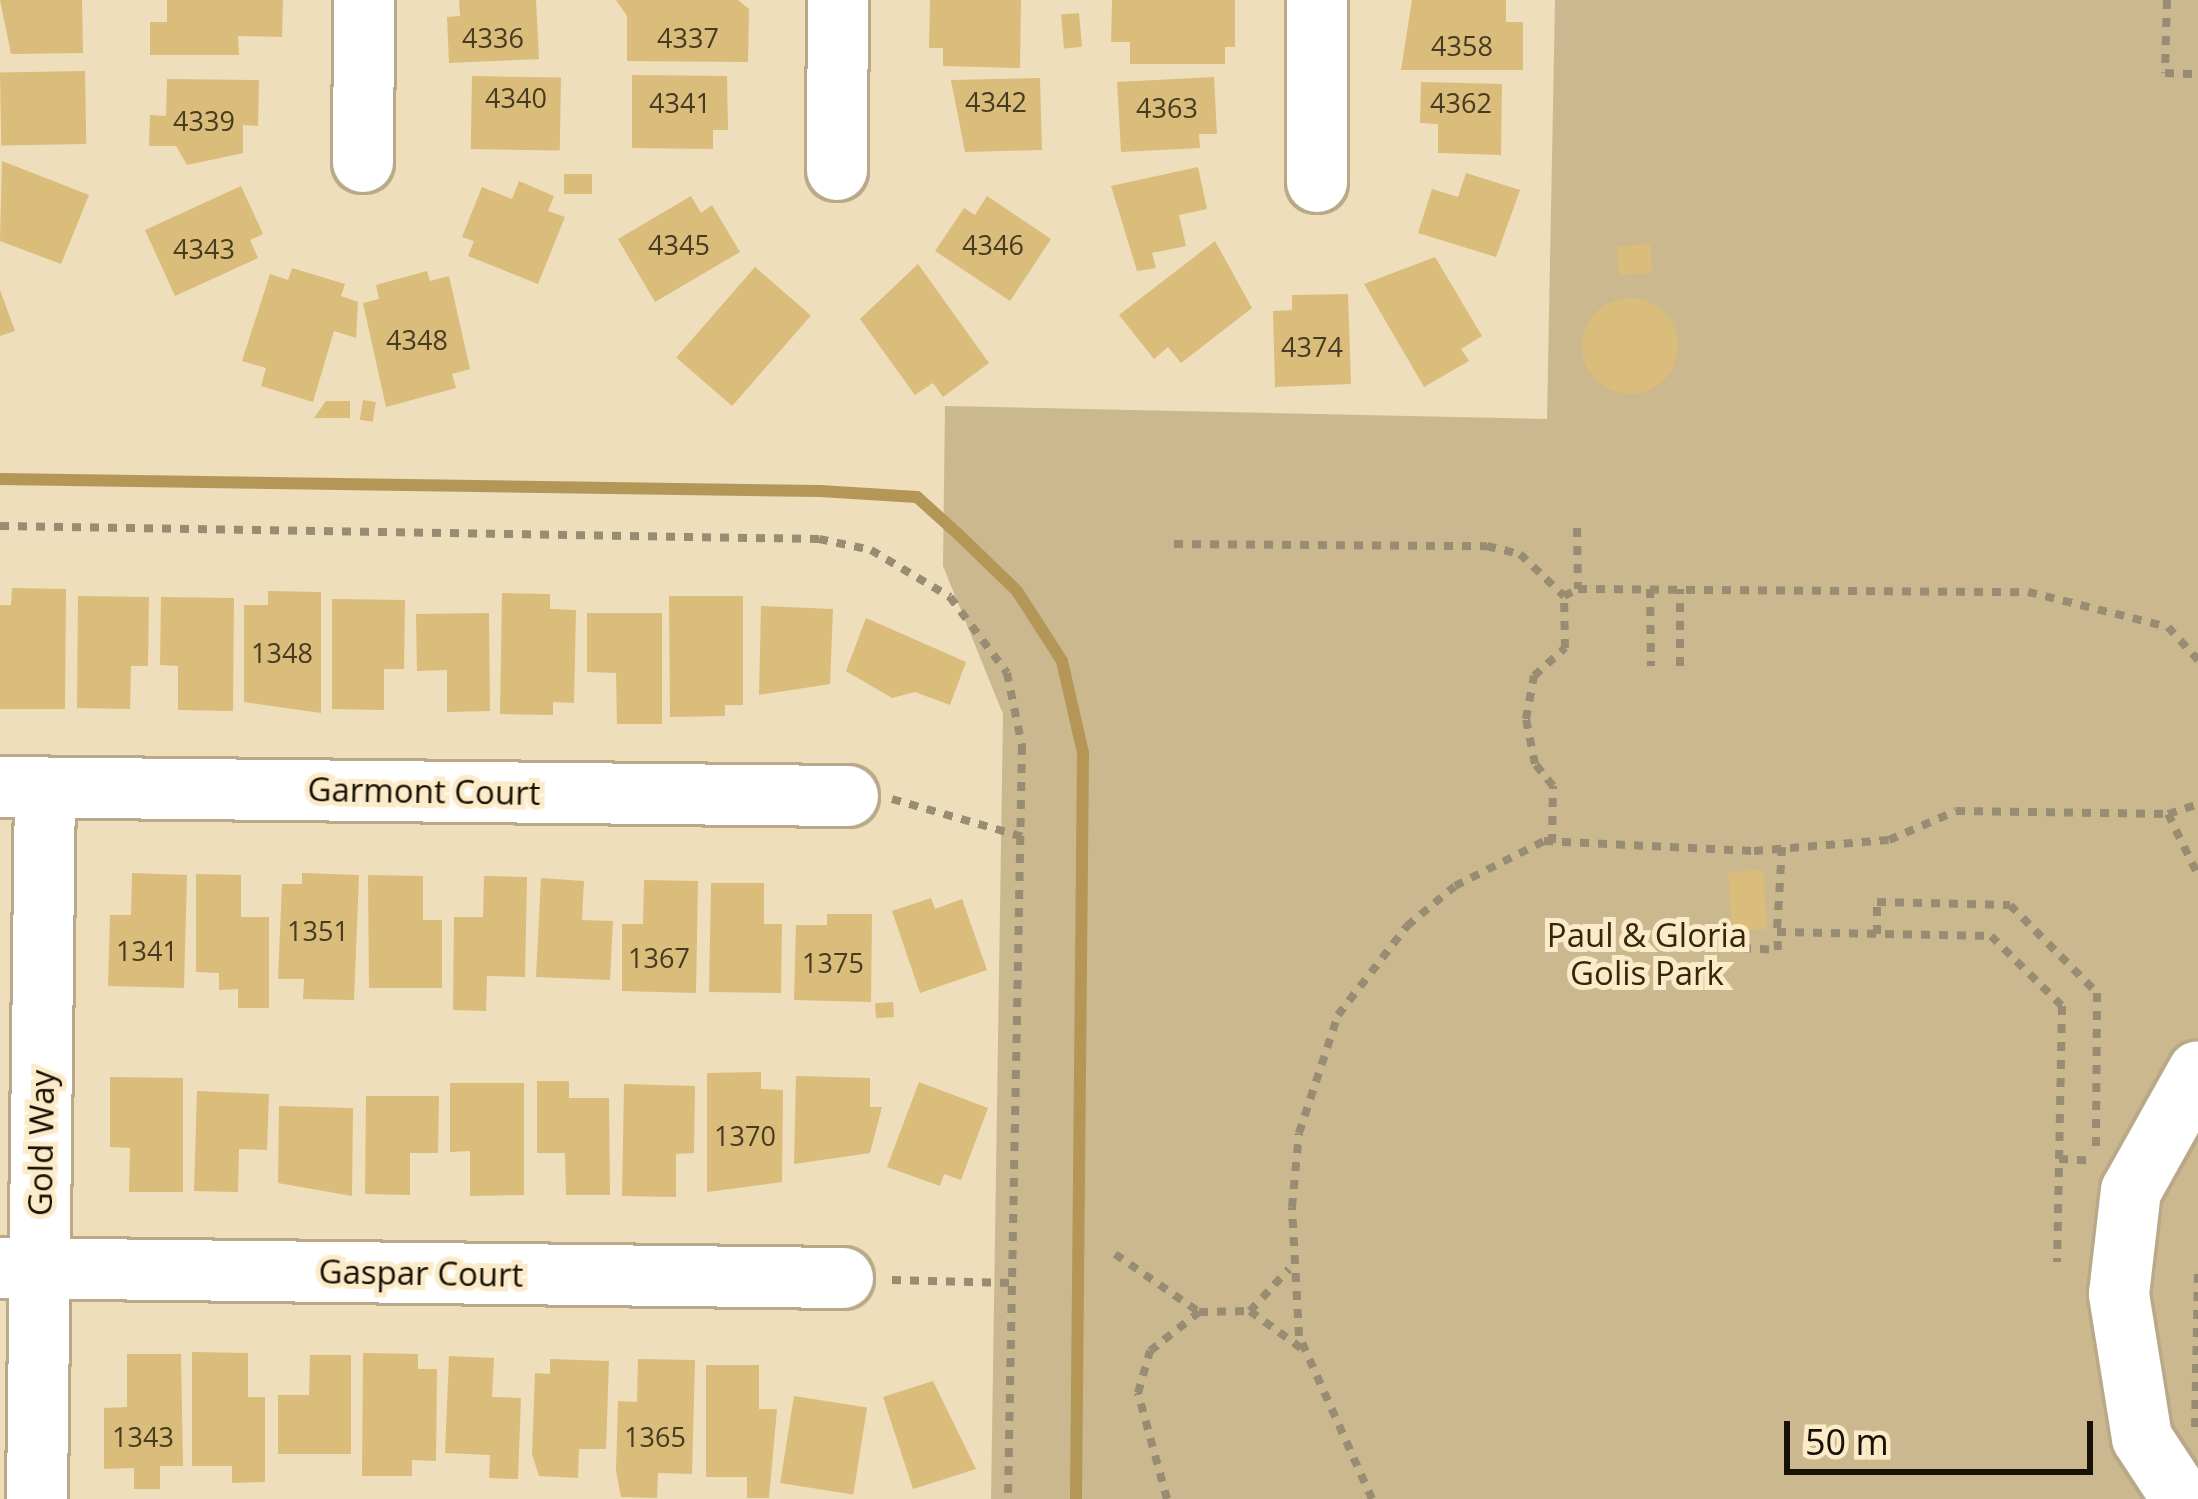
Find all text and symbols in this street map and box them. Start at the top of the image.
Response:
house number: 4336 [462,22,524,54]
house number: 4337 [657,22,719,54]
house number: 4358 [1431,30,1493,62]
house number: 4340 [485,82,547,114]
house number: 4342 [965,86,1027,118]
house number: 4341 [649,87,711,119]
house number: 4362 [1430,87,1492,119]
house number: 4363 [1136,92,1198,124]
house number: 4339 [173,105,235,137]
house number: 4345 [648,229,710,261]
house number: 4346 [962,229,1024,261]
house number: 4343 [173,233,235,265]
house number: 4348 [386,324,448,356]
house number: 4374 [1281,331,1343,363]
house number: 1348 [251,637,313,669]
street label: Garmont Court [307,769,541,813]
house number: 1351 [287,915,349,947]
park label: Paul & Gloria Golis Park [1547,915,1747,993]
house number: 1341 [116,935,178,967]
house number: 1367 [628,942,690,974]
house number: 1375 [802,947,864,979]
street label: Gold Way [20,1070,62,1216]
house number: 1370 [714,1120,776,1152]
street label: Gaspar Court [318,1251,524,1295]
scale bar [1790,1397,2099,1471]
text: 50 m [1805,1417,1889,1466]
house number: 1343 [112,1421,174,1453]
house number: 1365 [624,1421,686,1453]

